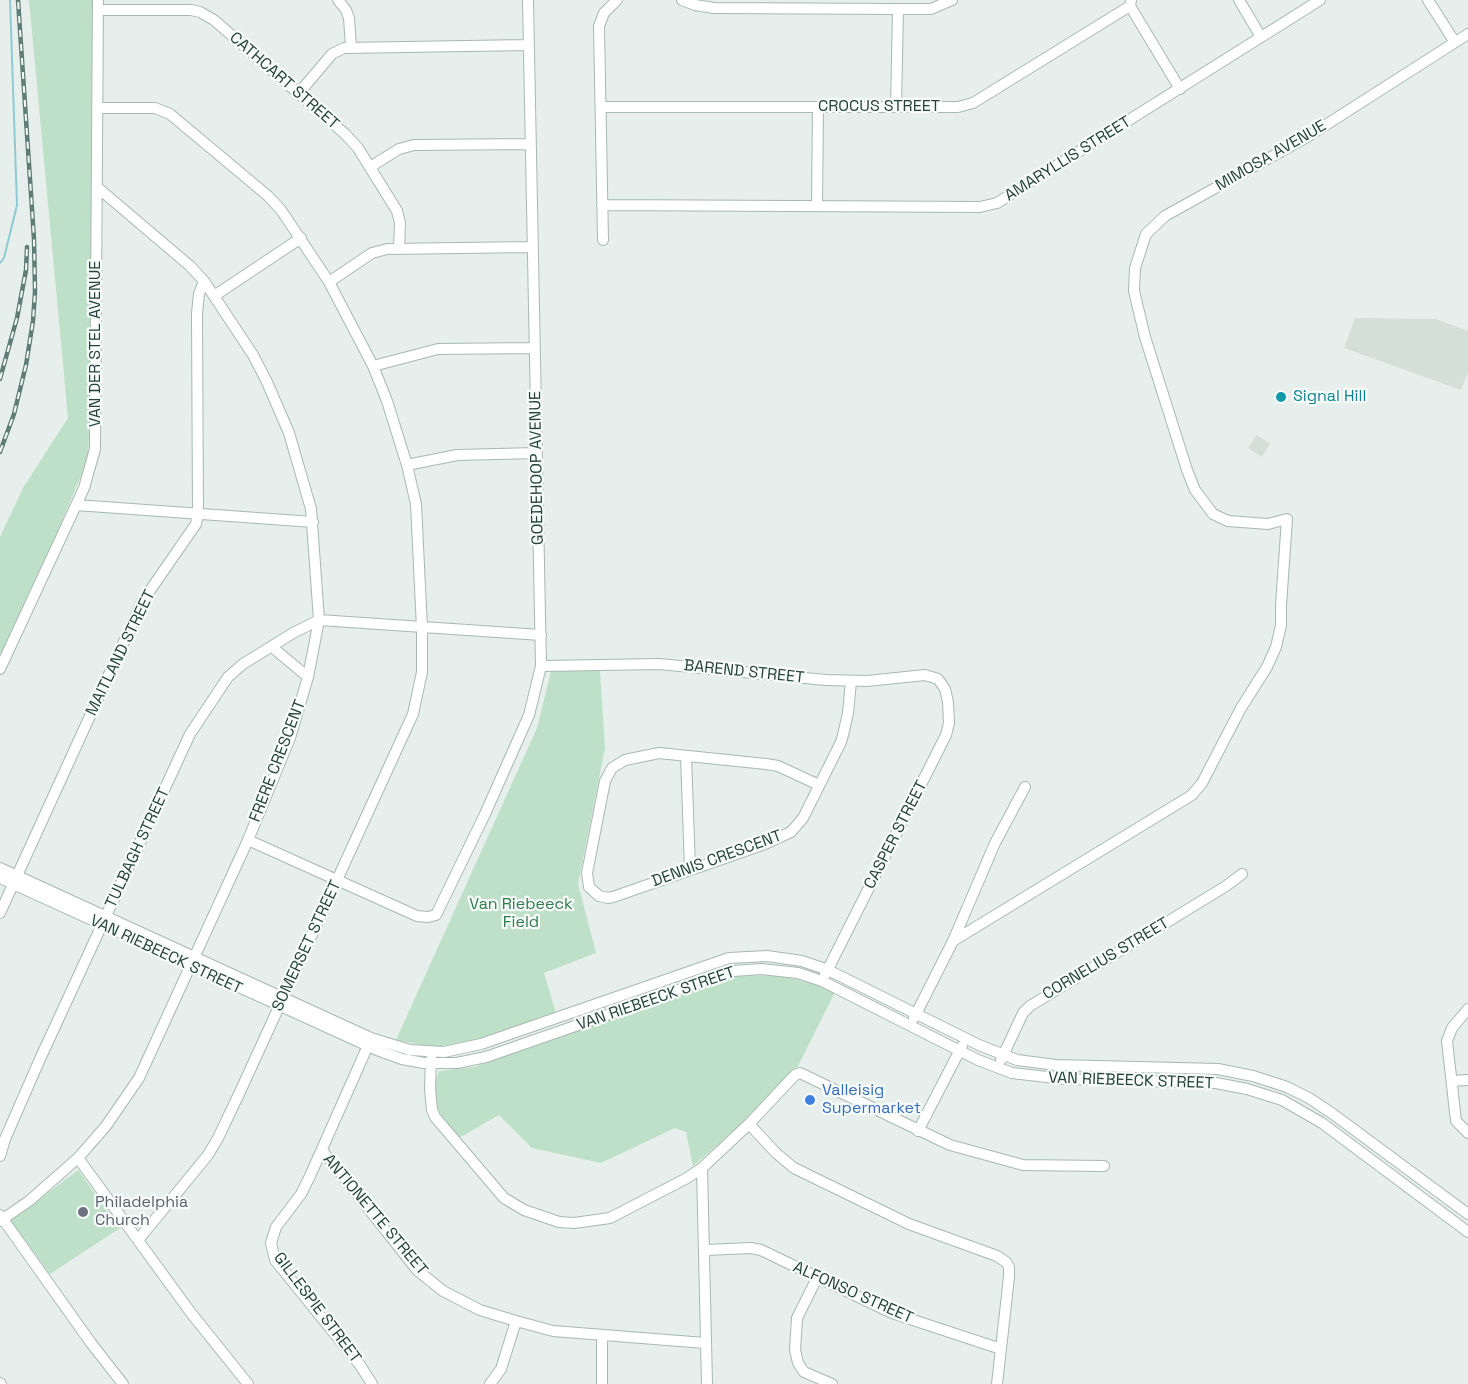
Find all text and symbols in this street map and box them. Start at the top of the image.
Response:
street label: CATHCART STREET [225,28,343,134]
street label: CROCUS STREET [818,97,940,117]
street label: AMARYLLIS STREET [1001,112,1135,206]
street label: MIMOSA AVENUE [1212,117,1330,195]
street label: VAN DER STEL AVENUE [86,261,106,427]
place label: Signal Hill [1293,387,1366,407]
marker: Signal Hill [1274,390,1288,404]
street label: GOEDEHOOP AVENUE [526,391,548,545]
street label: MAITLAND STREET [82,587,160,719]
street label: BAREND STREET [683,656,805,688]
street label: FRERE CRESCENT [246,697,310,825]
street label: CASPER STREET [860,778,932,892]
street label: TULBAGH STREET [102,785,174,911]
street label: DENNIS CRESCENT [649,827,785,891]
street label: SOMERSET STREET [268,878,346,1014]
park label: Van Riebeeck Field [469,895,573,933]
street label: VAN RIEBEECK STREET [87,911,245,999]
street label: CORNELIUS STREET [1039,914,1173,1004]
street label: VAN RIEBEECK STREET [574,963,738,1035]
street label: VAN RIEBEECK STREET [1048,1069,1214,1093]
place label: Valleisig Supermarket [822,1081,921,1119]
marker: Valleisig Supermarket [803,1093,817,1107]
street label: ANTIONETTE STREET [319,1150,431,1280]
place label: Philadelphia Church [95,1193,188,1231]
marker: Philadelphia Church [76,1205,90,1219]
street label: GILLESPIE STREET [269,1249,365,1367]
street label: ALFONSO STREET [790,1258,916,1328]

